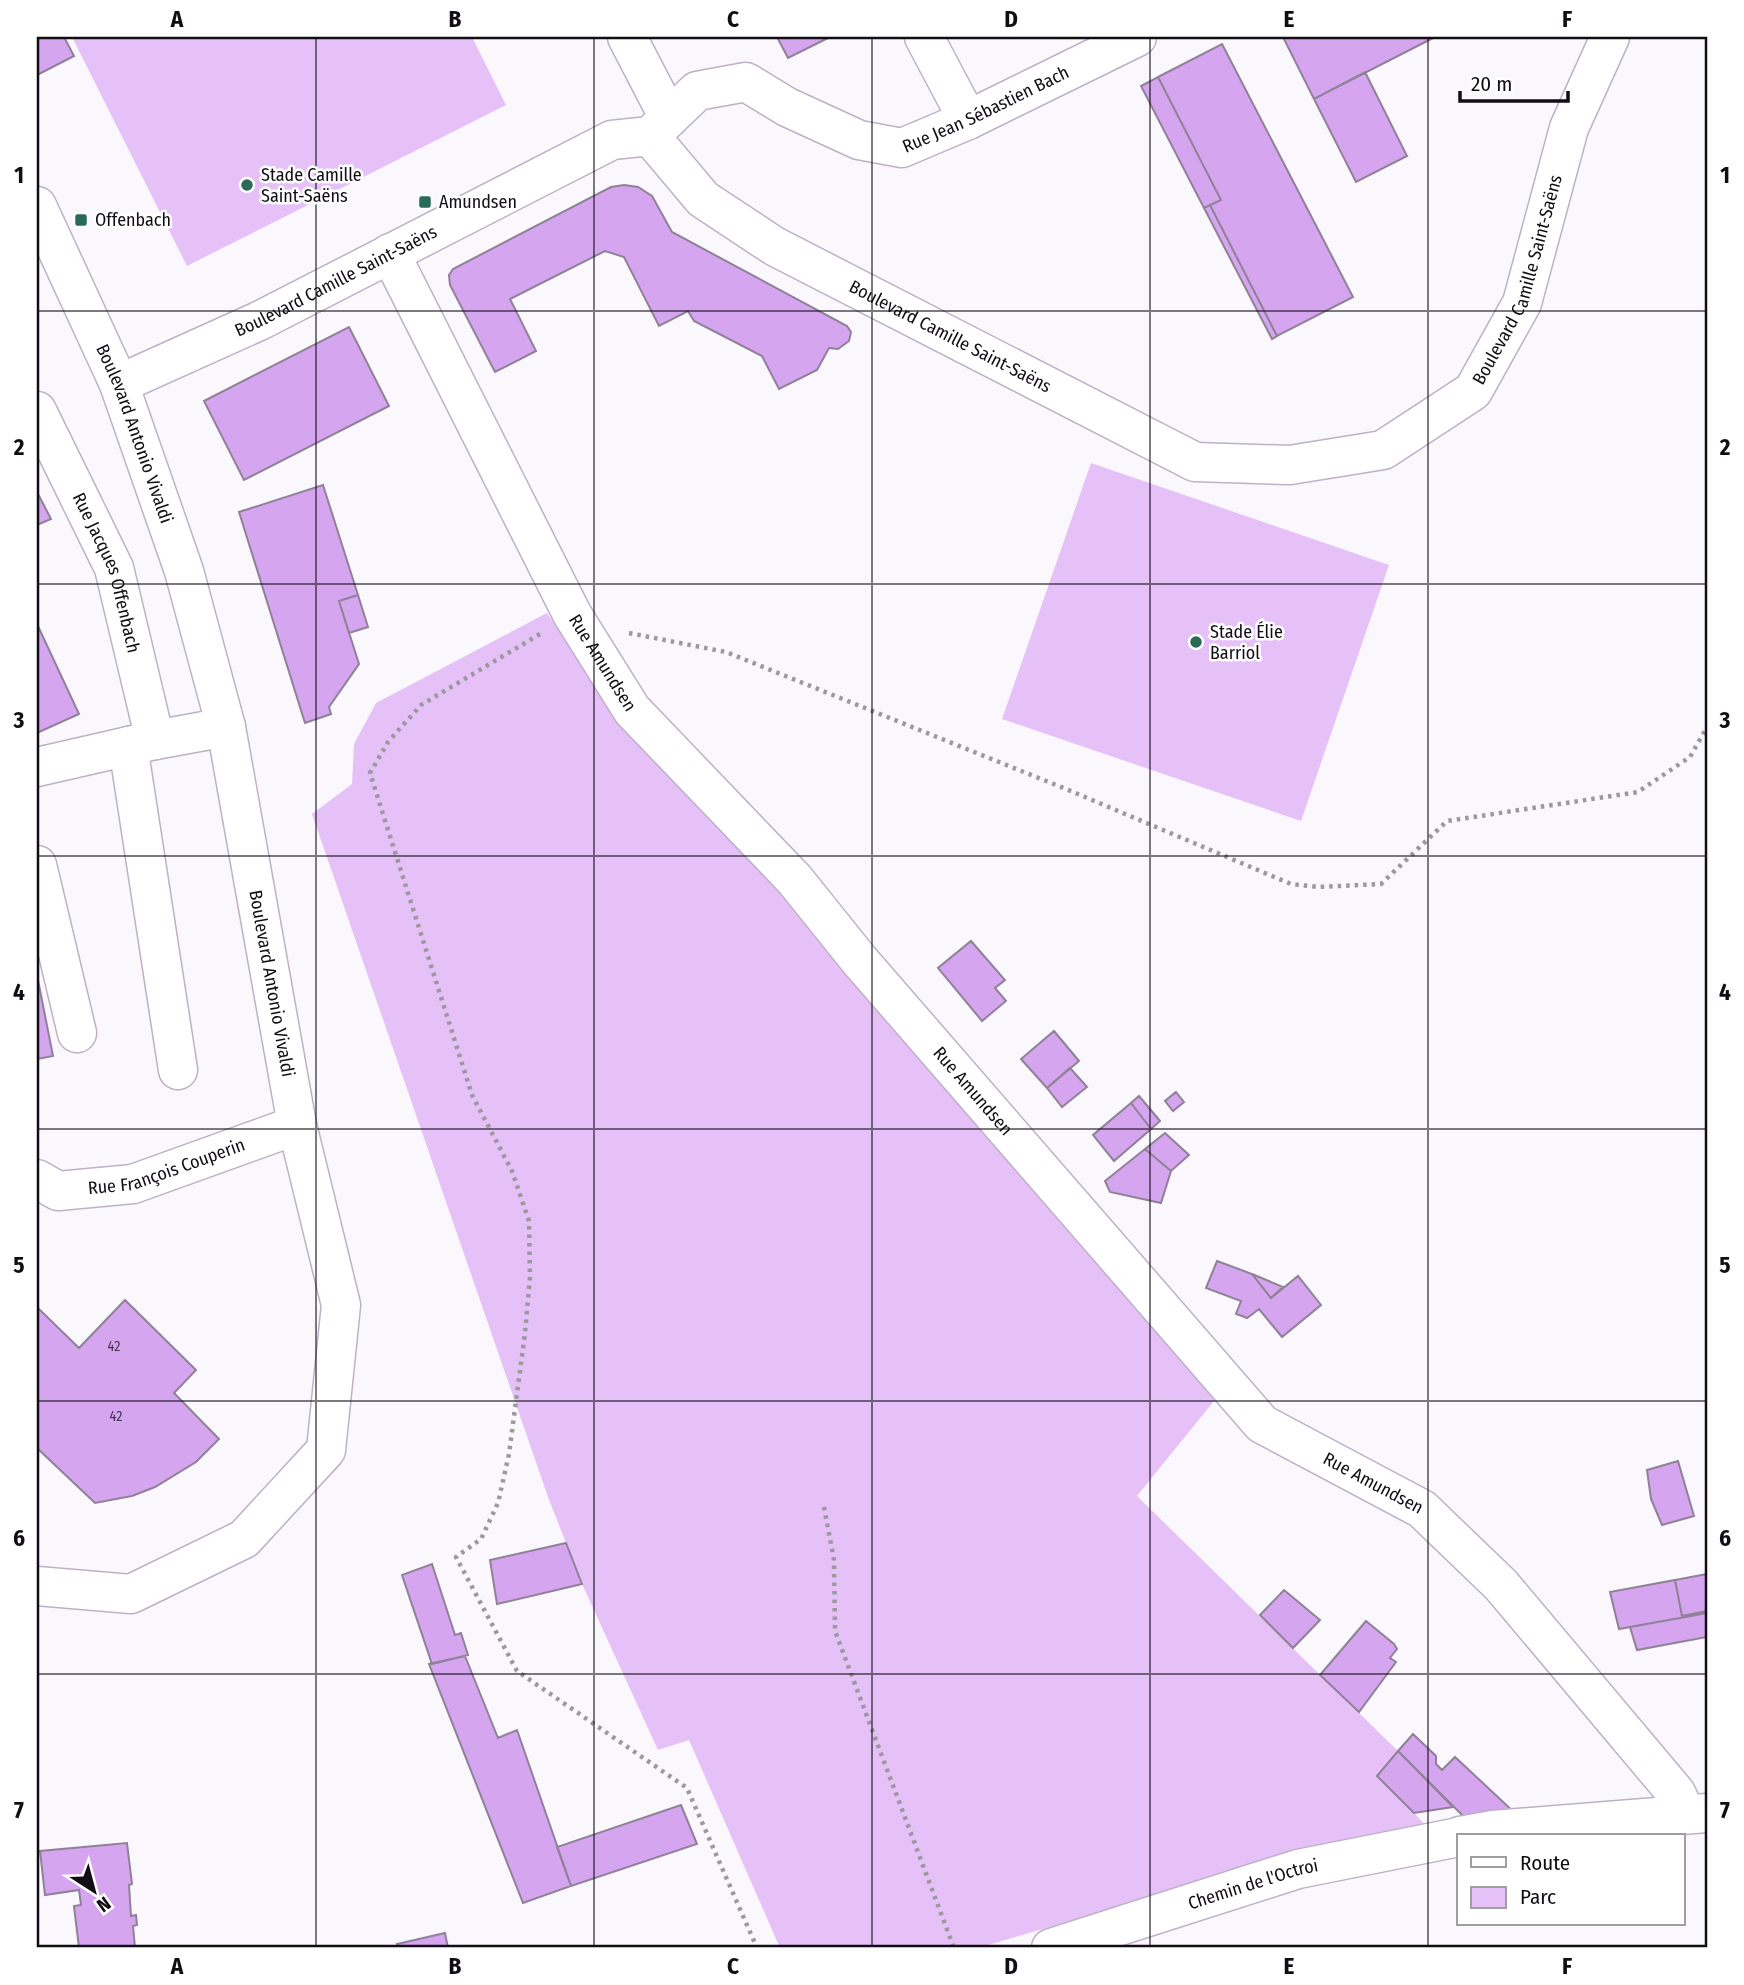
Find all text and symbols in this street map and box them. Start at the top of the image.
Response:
text: A [170,5,184,33]
text: B [449,5,462,33]
text: C [727,5,739,33]
text: D [1004,5,1018,33]
text: E [1284,5,1295,33]
text: F [1562,5,1572,33]
scale bar [1460,60,1569,104]
street label: Rue Jean Sébastien Bach [899,61,1073,158]
text: 20 m [1471,71,1512,97]
text: 1 [14,161,24,189]
text: 1 [1720,161,1730,189]
place label: Stade Camille Saint-Saëns [261,164,362,207]
street label: Boulevard Camille Saint-Saëns [1468,172,1567,388]
marker: Stade Camille Saint-Saëns [239,177,255,193]
place label: Amundsen [439,191,517,213]
marker: Amundsen [417,194,433,210]
place label: Offenbach [95,209,171,231]
marker: Offenbach [73,212,89,228]
street label: Boulevard Camille Saint-Saëns [231,220,441,342]
street label: Boulevard Camille Saint-Saëns [846,275,1055,397]
street label: Boulevard Antonio Vivaldi [91,341,178,526]
text: 2 [13,433,25,461]
text: 2 [1719,433,1731,461]
street label: Rue Jacques Offenbach [68,489,145,655]
street label: Rue Amundsen [564,610,641,716]
place label: Stade Élie Barriol [1210,620,1283,664]
marker: Stade Élie Barriol [1188,634,1204,650]
text: 3 [13,706,25,734]
text: 3 [1719,706,1731,734]
street label: Boulevard Antonio Vivaldi [244,888,299,1079]
text: 4 [13,978,25,1006]
text: 4 [1719,978,1731,1006]
street label: Rue Amundsen [928,1042,1017,1140]
street label: Rue François Couperin [87,1134,248,1199]
text: 5 [13,1251,25,1279]
text: 5 [1719,1251,1731,1279]
house number: 42 [108,1338,120,1355]
house number: 42 [110,1408,122,1425]
street label: Rue Amundsen [1319,1447,1427,1519]
text: 6 [13,1524,25,1552]
text: 6 [1719,1524,1731,1552]
text: 7 [14,1796,24,1824]
text: 7 [1720,1796,1730,1824]
legend [1457,1834,1684,1926]
text: Route [1520,1850,1570,1876]
street label: Chemin de l'Octroi [1185,1854,1320,1914]
north arrow [60,1856,130,1926]
text: Parc [1520,1884,1556,1910]
text: N [92,1892,115,1917]
text: A [170,1952,184,1980]
text: B [449,1952,462,1980]
text: C [727,1952,739,1980]
text: D [1004,1952,1018,1980]
text: E [1284,1952,1295,1980]
text: F [1562,1952,1572,1980]

